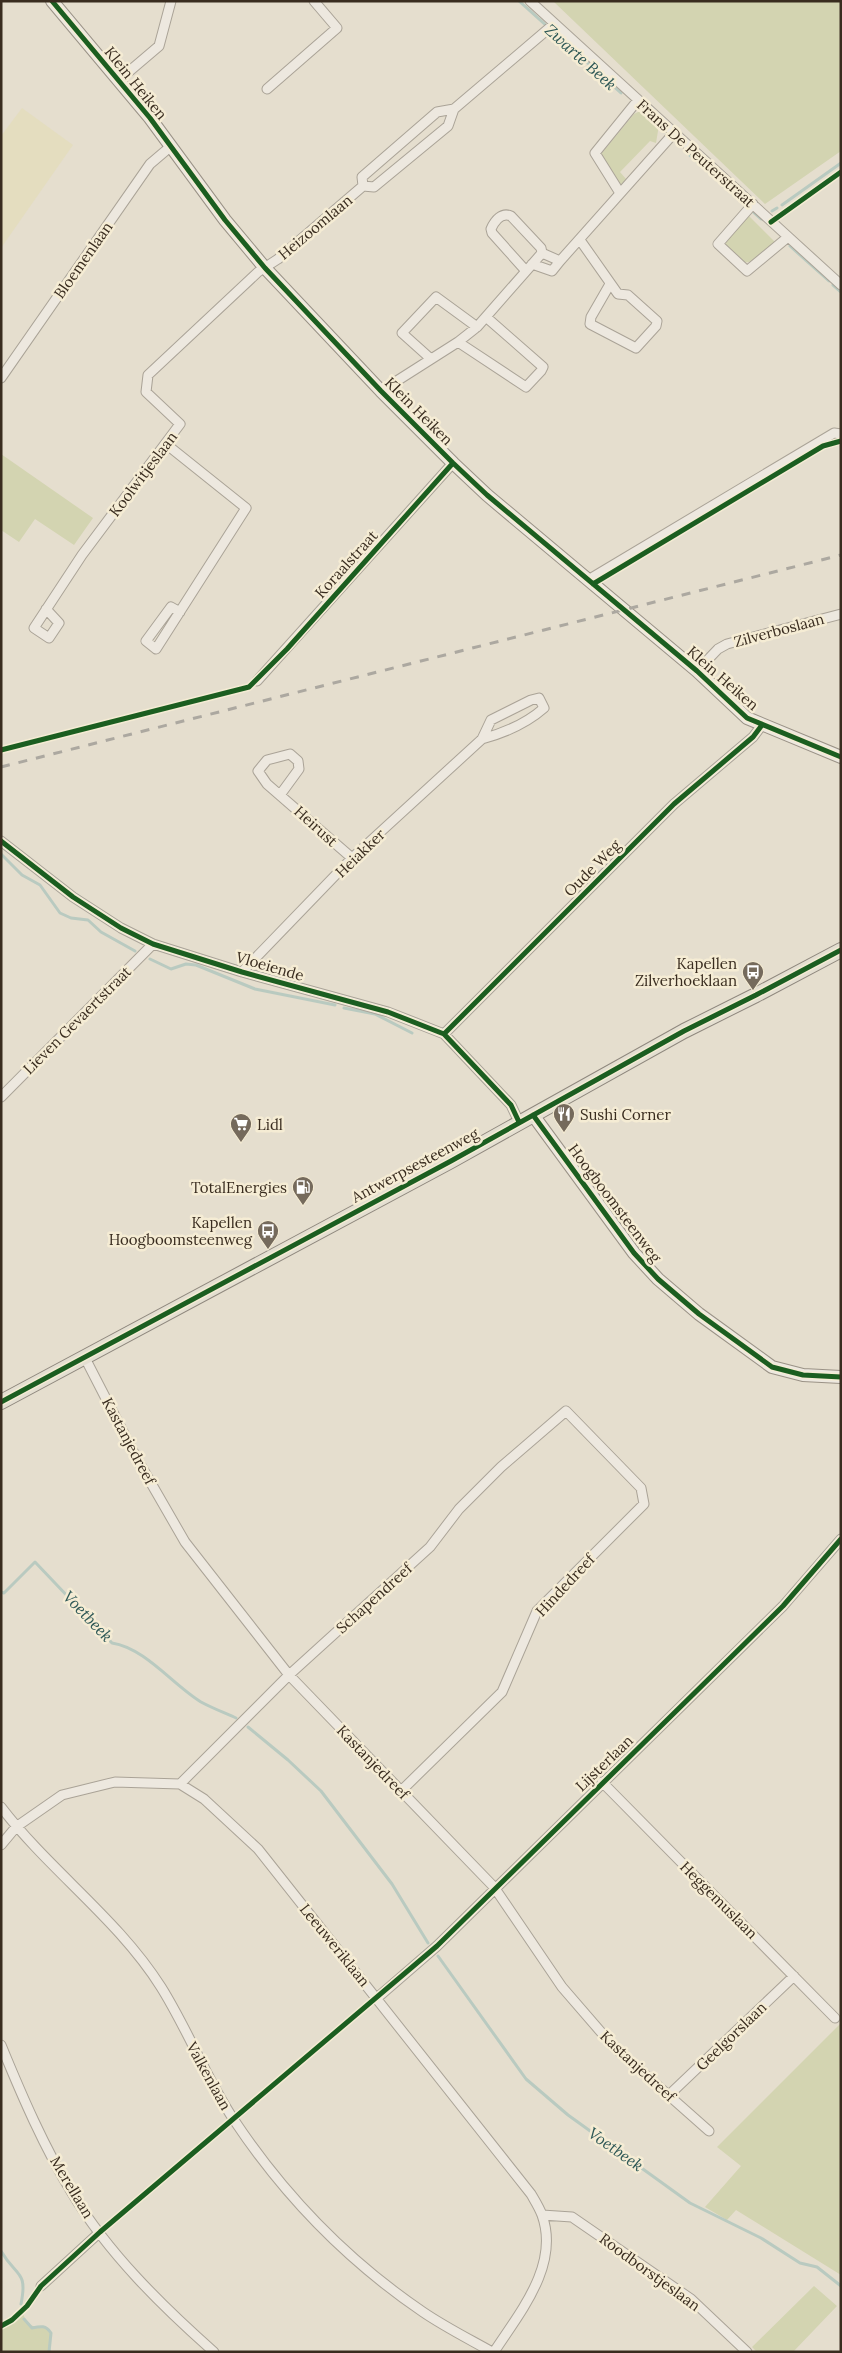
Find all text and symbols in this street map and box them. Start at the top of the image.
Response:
water label: Zwarte Beek [541,20,621,94]
street label: Klein Heiken [101,43,171,123]
street label: Frans De Peuterstraat [633,95,759,211]
street label: Heizoomlaan [274,191,356,263]
street label: Bloemenlaan [50,218,116,302]
street label: Klein Heiken [381,373,457,449]
street label: Koolwitjeslaan [105,428,181,520]
street label: Koraalstraat [310,526,382,602]
street label: Zilverboslaan [732,609,826,651]
street label: Klein Heiken [683,642,763,714]
street label: Heirust [290,802,342,851]
street label: Heiakker [331,824,389,881]
street label: Oude Weg [560,835,625,900]
street label: Vloeiende [233,947,306,985]
place label: Kapellen Zilverhoeklaan [635,954,737,990]
bus stop icon: Kapellen Zilverhoeklaan [741,960,765,991]
street label: Lieven Gevaertstraat [19,962,135,1078]
restaurant icon: Sushi Corner [552,1102,576,1133]
place label: Sushi Corner [580,1105,671,1124]
supermarket icon: Lidl [229,1112,253,1143]
place label: Lidl [257,1115,283,1134]
street label: Antwerpsesteenweg [347,1123,482,1207]
street label: Hoogboomsteenweg [564,1140,666,1267]
fuel station icon: TotalEnergies [291,1175,315,1206]
place label: TotalEnergies [191,1178,287,1197]
place label: Kapellen Hoogboomsteenweg [109,1213,253,1249]
bus stop icon: Kapellen Hoogboomsteenweg [256,1219,280,1250]
street label: Kastanjedreef [98,1394,160,1489]
street label: Hindedreef [531,1549,599,1620]
street label: Schapendreef [332,1558,417,1637]
water label: Voetbeek [59,1586,117,1646]
street label: Kastanjedreef [333,1721,414,1804]
street label: Lijsterlaan [571,1731,637,1795]
street label: Heggemuslaan [676,1857,762,1943]
street label: Leeuweriklaan [296,1900,374,1990]
street label: Geelgorslaan [692,1998,770,2074]
street label: Kastanjedreef [596,2026,680,2106]
street label: Valkenlaan [182,2038,236,2113]
water label: Voetbeek [584,2123,648,2175]
street label: Merellaan [46,2153,98,2221]
street label: Roodborstjeslaan [596,2229,704,2315]

